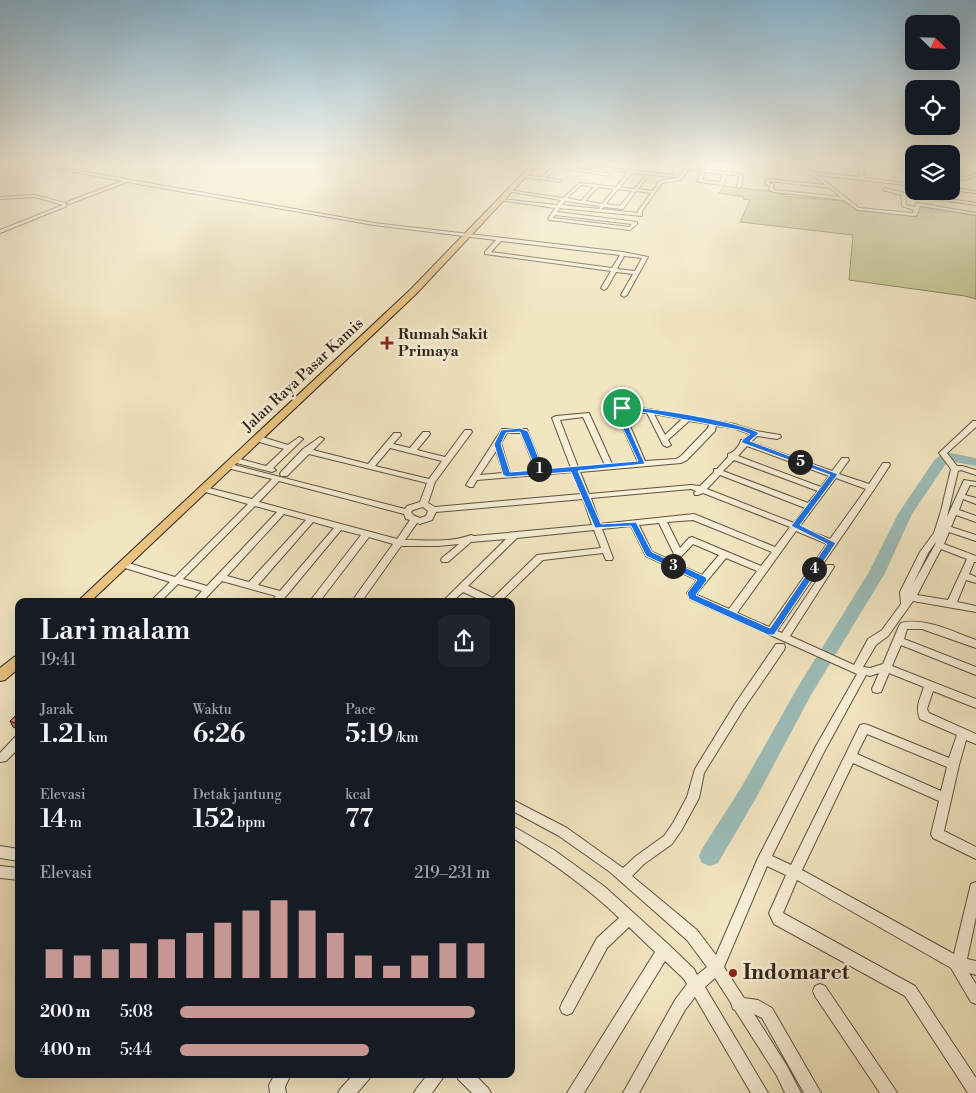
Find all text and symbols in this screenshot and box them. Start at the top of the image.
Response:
north arrow [905,15,960,70]
map controls [905,15,960,200]
button: locate [905,80,960,135]
button: layers [905,145,960,200]
street label: Jalan Raya Pasar Kamis [238,314,368,437]
place label: Rumah Sakit Primaya [398,325,488,361]
marker: Rumah Sakit Primaya [380,336,394,350]
pin [601,387,643,429]
icon: arrive [608,394,636,422]
pin: 5 [788,450,812,474]
text: 5 [796,453,805,471]
pin: 1 [526,456,552,482]
text: 1 [536,460,543,478]
pin: 3 [660,554,686,578]
pin: 4 [802,556,826,582]
text: 3 [669,557,678,575]
text: 4 [810,560,819,578]
text: Lari malam [40,613,190,648]
button: share [438,615,490,667]
text: 19:41 [40,650,76,670]
text: Jarak [40,701,73,719]
text: Waktu [193,701,232,719]
text: Pace [345,701,375,719]
text: 1.21 [40,719,85,750]
text: 6:26 [193,719,245,750]
text: 5:19 [345,719,393,750]
text: km [85,729,108,747]
text: /km [393,729,418,747]
text: Elevasi [40,786,86,804]
text: Detak jantung [193,786,282,804]
text: kcal [345,786,371,804]
text: 14 [40,804,67,835]
text: 152 [193,804,234,835]
text: 77 [345,804,373,835]
text: m [67,814,82,832]
text: bpm [234,814,266,832]
text: Elevasi [40,863,92,883]
text: 219–231 m [414,863,490,883]
place label: Indomaret [743,960,850,986]
marker: Indomaret [727,967,739,979]
text: 200 m [40,1002,90,1022]
text: 5:08 [120,1002,153,1022]
text: 400 m [40,1040,91,1060]
text: 5:44 [120,1040,152,1060]

